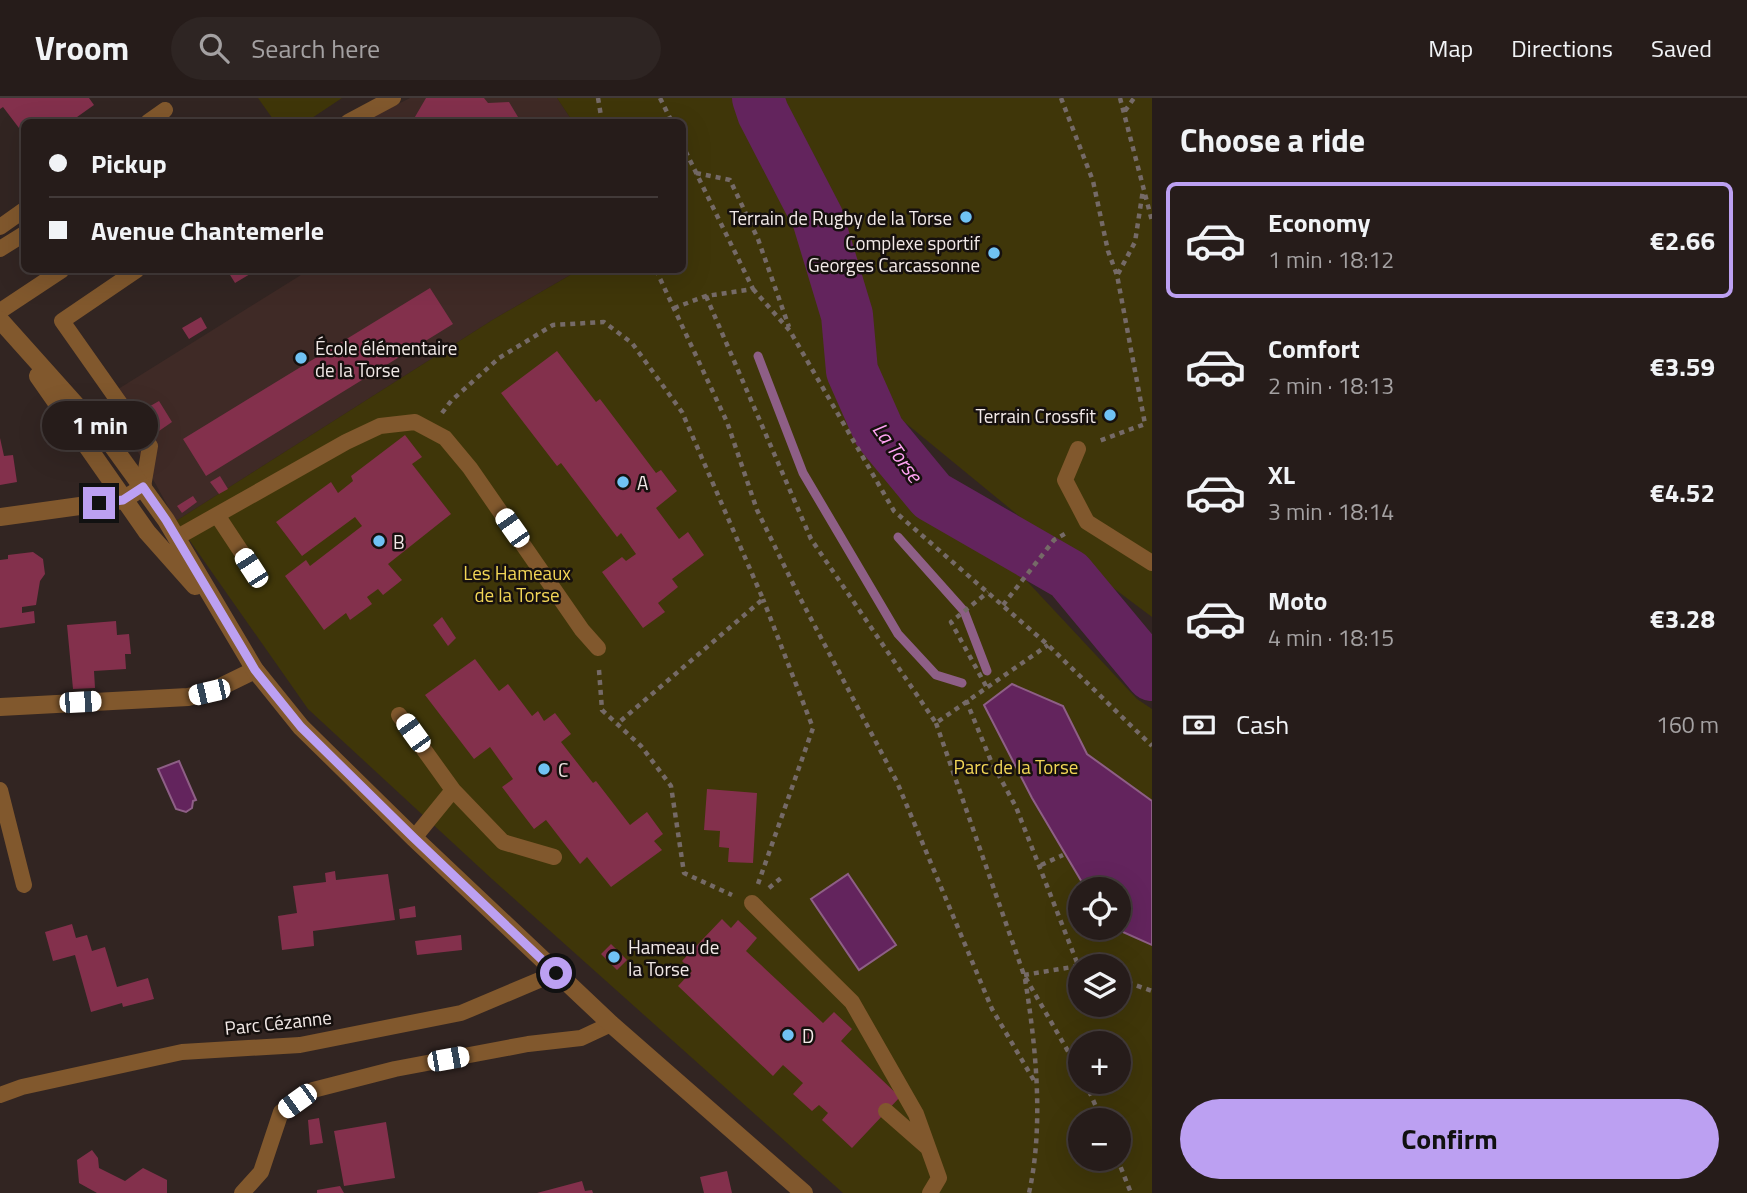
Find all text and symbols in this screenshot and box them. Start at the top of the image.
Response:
search box [171,17,661,80]
text: Vroom [35,23,129,73]
icon: search [195,29,233,67]
text: Search here [251,29,380,68]
text: Map [1428,30,1473,66]
text: Directions [1511,30,1613,66]
text: Saved [1651,30,1712,66]
text: Choose a ride [1180,116,1365,164]
text: Pickup [91,144,167,183]
place label: Terrain de Rugby de la Torse [729,203,952,232]
text: Economy [1268,203,1370,242]
marker: Terrain de Rugby de la Torse [958,209,974,225]
icon: car [1184,209,1247,272]
text: Avenue Chantemerle [91,211,324,250]
text: €2.66 [1650,221,1715,260]
place label: Complexe sportif Georges Carcassonne [808,228,981,279]
text: 1 min · 18:12 [1268,242,1394,277]
marker: Complexe sportif Georges Carcassonne [986,245,1002,261]
text: Comfort [1268,329,1360,368]
place label: École élémentaire de la Torse [315,333,457,384]
icon: car [1184,335,1247,398]
text: €3.59 [1650,347,1715,386]
marker: École élémentaire de la Torse [293,350,309,366]
text: 2 min · 18:13 [1268,368,1394,403]
place label: Terrain Crossfit [975,401,1096,430]
callout: 1 min [41,402,157,450]
marker: Terrain Crossfit [1102,407,1118,423]
text: 1 min [72,408,128,443]
water label: La Torse [865,415,932,490]
text: XL [1268,455,1295,494]
icon: car [1184,461,1247,524]
place label: A [637,468,648,497]
text: €4.52 [1650,473,1715,512]
marker: A [615,474,631,490]
route end [83,487,115,519]
text: 3 min · 18:14 [1268,494,1394,529]
car [492,505,533,551]
place label: B [393,527,405,556]
marker: B [371,533,387,549]
car [231,545,272,591]
park label: Les Hameaux de la Torse [463,558,571,609]
text: Moto [1268,581,1327,620]
icon: car [1184,587,1247,650]
text: €3.28 [1650,599,1715,638]
text: 4 min · 18:15 [1268,620,1394,655]
car [187,677,232,707]
car [59,690,102,714]
text: Cash [1236,705,1289,744]
icon: cash [1180,706,1218,744]
text: 160 m [1656,707,1719,742]
car [393,710,434,756]
park label: Parc de la Torse [954,752,1078,781]
place label: C [558,755,568,784]
marker: C [536,761,552,777]
map controls [1068,877,1131,1171]
button: locate [1068,877,1131,940]
place label: Hameau de la Torse [628,932,719,983]
marker: Hameau de la Torse [606,949,622,965]
button: layers [1068,954,1131,1017]
route start [540,957,572,989]
street label: Parc Cézanne [223,1002,333,1042]
place label: D [802,1021,814,1050]
marker: D [780,1027,796,1043]
button: + [1068,1031,1131,1094]
car [426,1045,471,1073]
car [274,1080,321,1122]
button: Confirm [1180,1099,1719,1179]
button: − [1068,1108,1131,1171]

